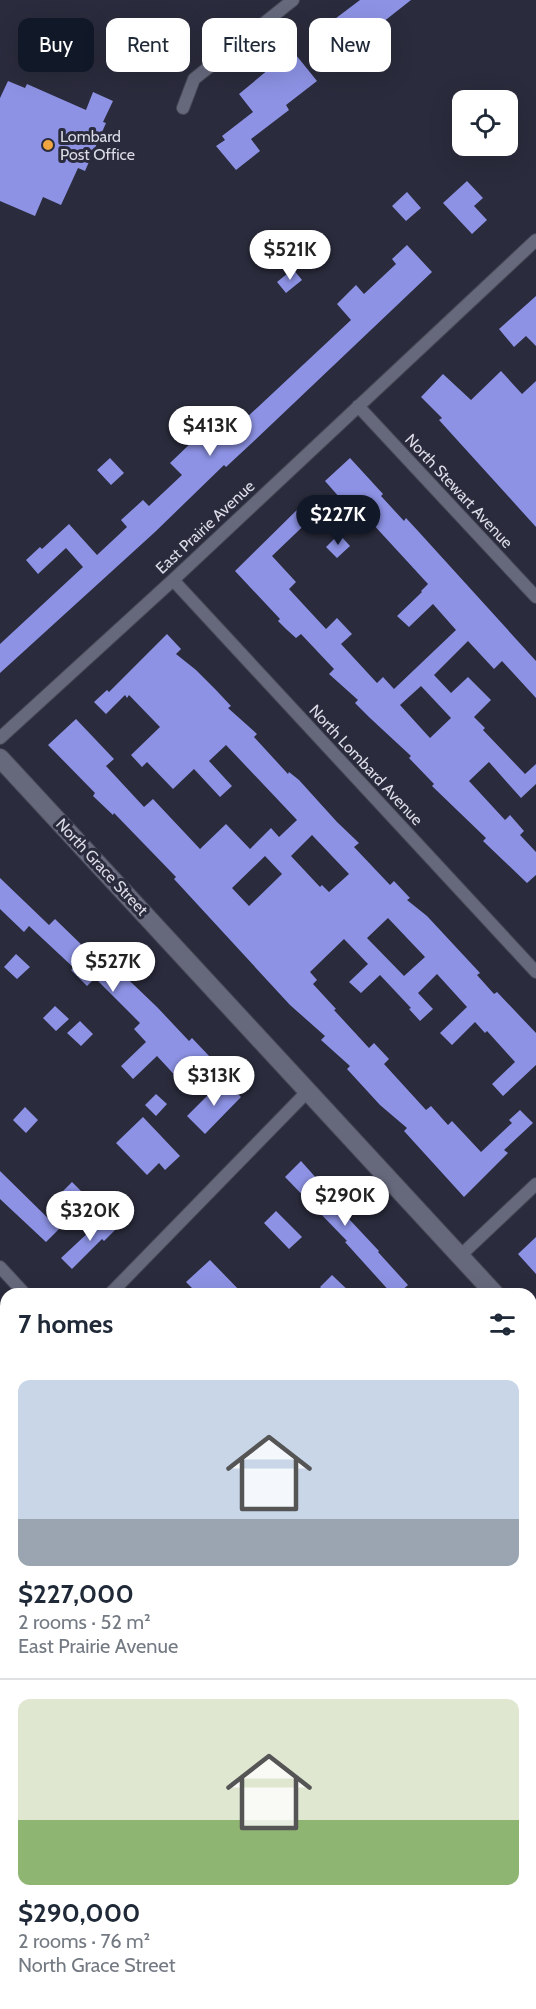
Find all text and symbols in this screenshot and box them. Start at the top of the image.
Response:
chip: Buy [18,18,94,72]
chip: Rent [106,18,190,72]
chip: Filters [202,18,297,72]
chip: New [309,18,391,72]
map controls [452,90,518,156]
button: locate [452,90,518,156]
place label: Lombard Post Office [60,127,135,164]
marker: Lombard Post Office [41,138,55,152]
pin: $521K [248,230,332,281]
text: $521K [264,237,316,261]
pin: $413K [168,406,252,457]
text: $413K [183,413,237,437]
street label: North Stewart Avenue [401,430,517,552]
street label: East Prairie Avenue [152,476,258,578]
pin: $227K [296,495,380,546]
text: $227K [310,502,366,526]
street label: North Lombard Avenue [305,701,427,829]
street label: North Grace Street [52,814,152,920]
pin: $527K [71,942,155,993]
text: $527K [85,949,141,973]
pin: $313K [172,1056,256,1107]
text: $313K [187,1063,241,1087]
pin: $290K [303,1176,387,1227]
text: $290K [315,1183,375,1207]
pin: $320K [48,1191,132,1242]
text: $320K [60,1198,120,1222]
text: 7 homes [18,1308,113,1340]
icon: filters [486,1308,519,1341]
icon: home [215,1419,323,1527]
text: $227,000 [18,1578,134,1610]
text: 2 rooms · 52 m² [18,1610,151,1634]
text: East Prairie Avenue [18,1634,178,1658]
icon: home [215,1738,323,1846]
text: $290,000 [18,1897,140,1929]
text: 2 rooms · 76 m² [18,1929,150,1953]
text: North Grace Street [18,1953,175,1977]

